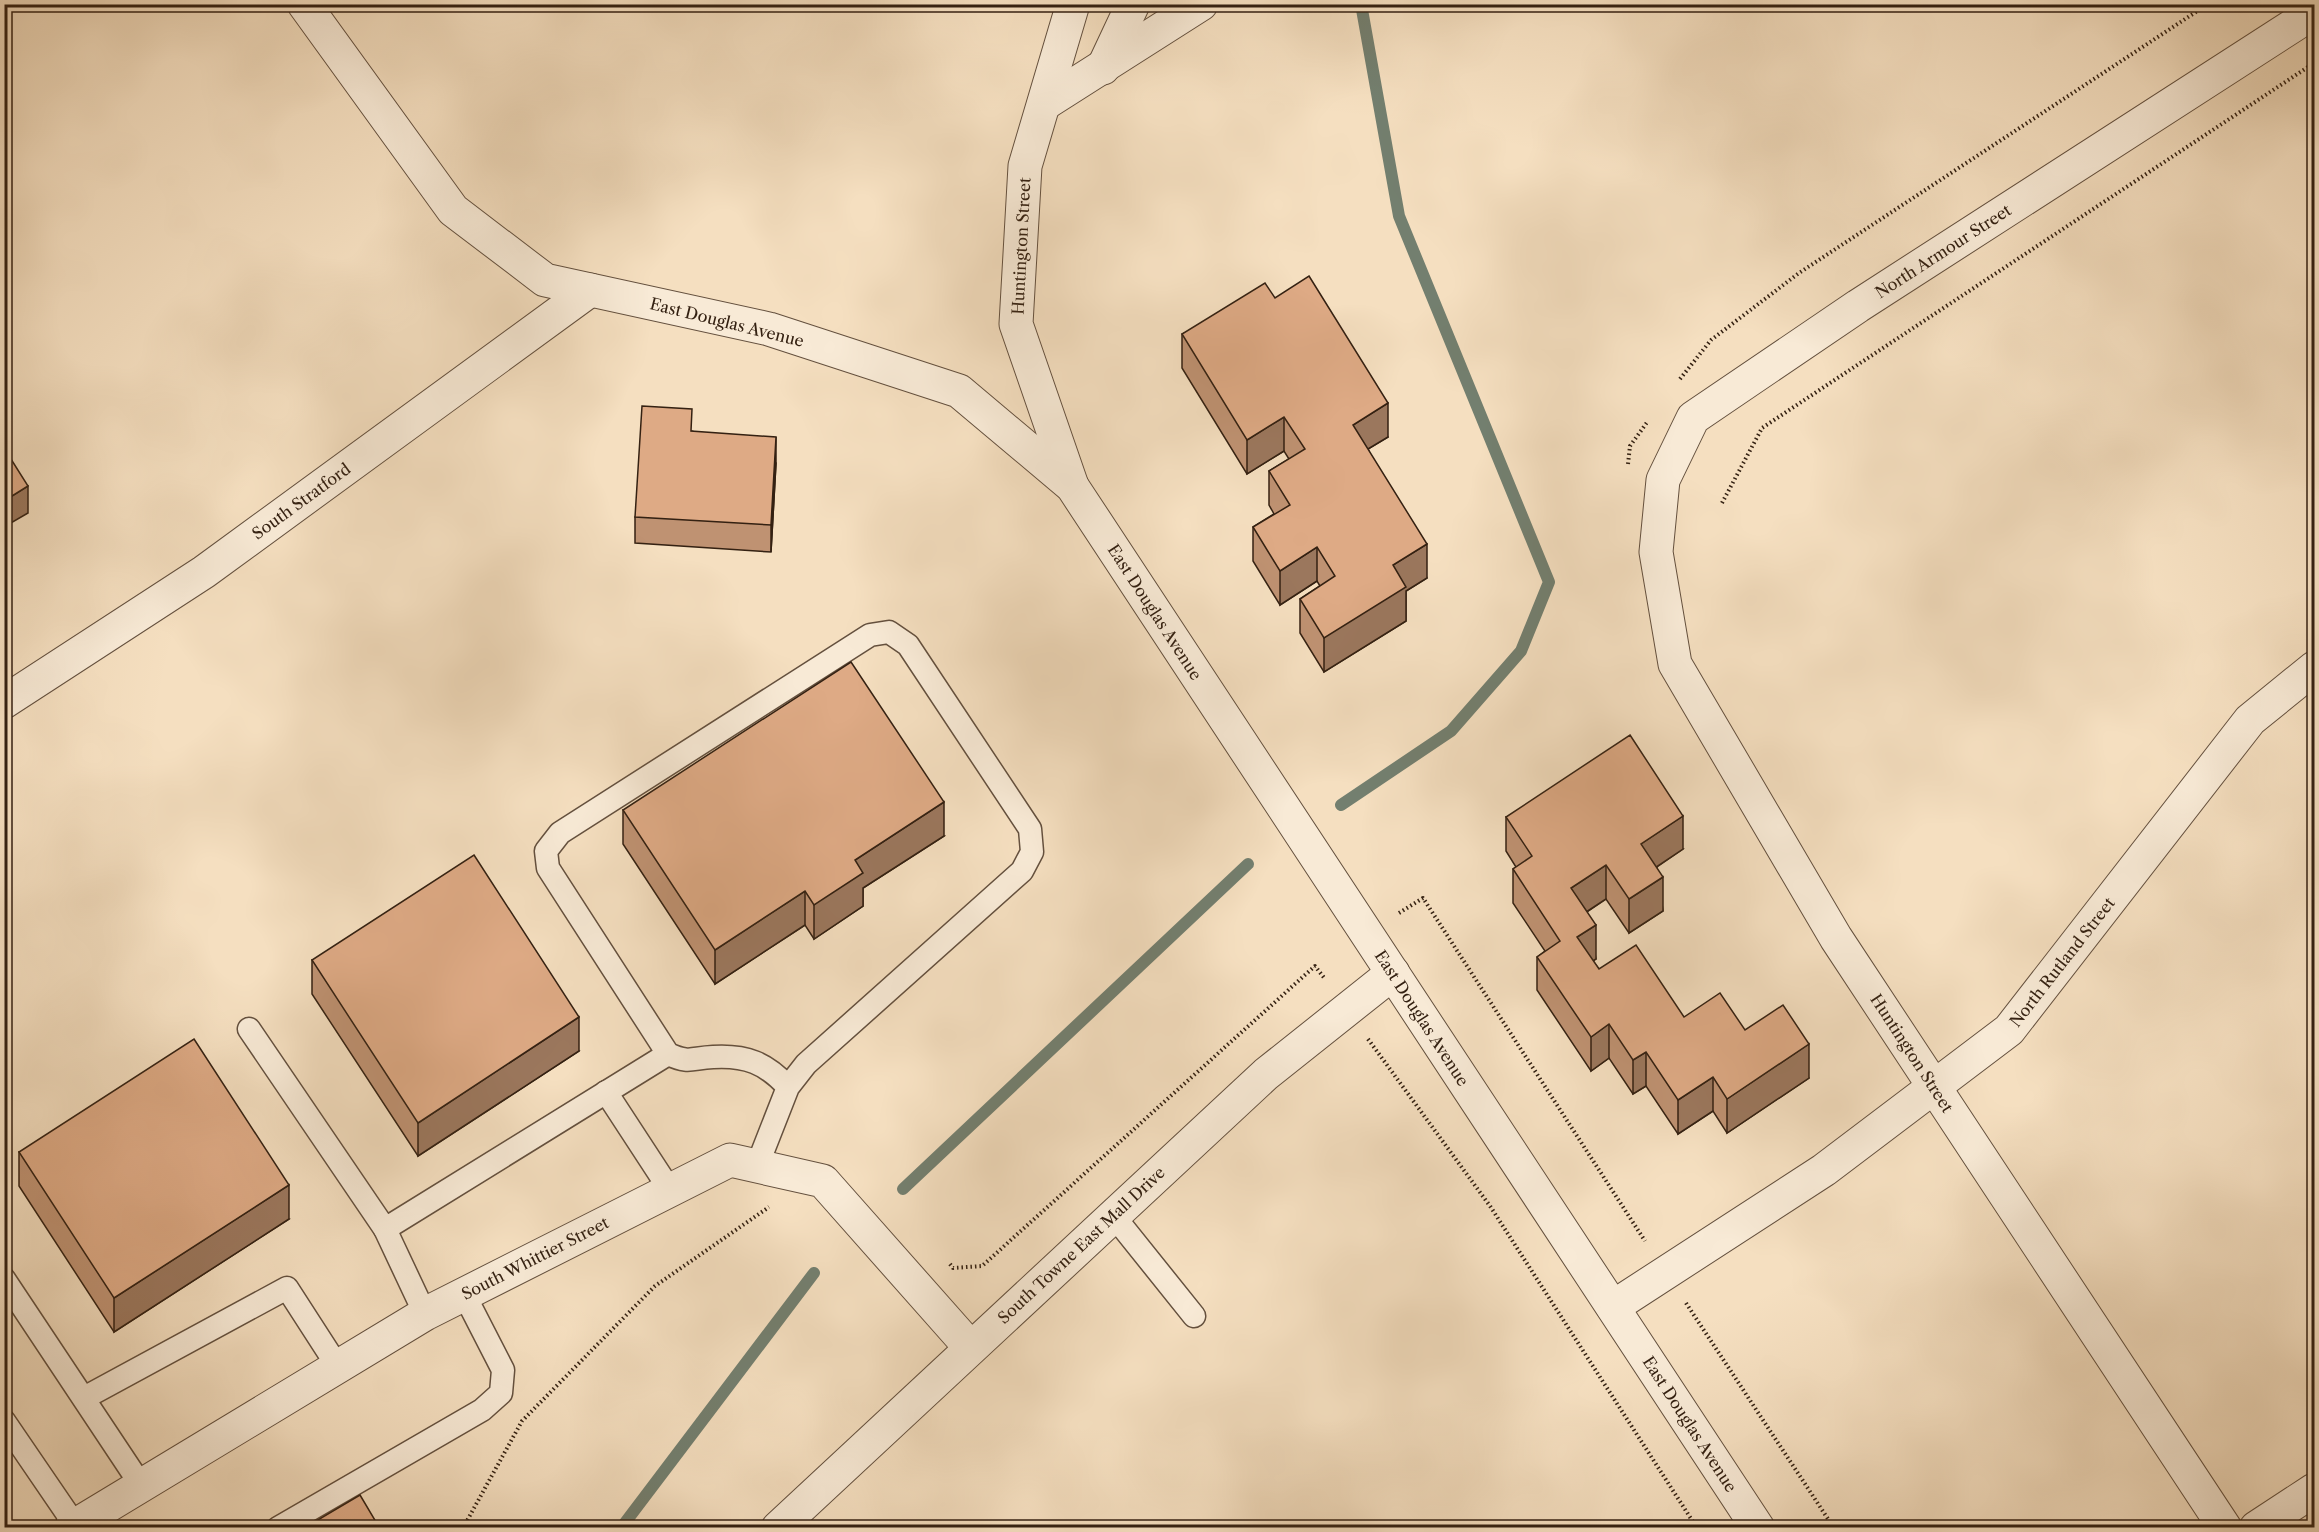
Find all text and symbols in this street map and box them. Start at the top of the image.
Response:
street label: Huntington Street [1007,177,1035,315]
street label: North Armour Street [1871,199,2015,302]
street label: East Douglas Avenue [648,293,806,351]
street label: South Stratford [248,458,354,543]
street label: East Douglas Avenue [1104,540,1206,684]
street label: North Rutland Street [2005,893,2119,1031]
street label: East Douglas Avenue [1371,946,1473,1090]
street label: Huntington Street [1866,990,1958,1116]
street label: South Towne East Mall Drive [993,1162,1169,1328]
street label: South Whittier Street [458,1212,612,1304]
street label: East Douglas Avenue [1639,1352,1741,1496]

